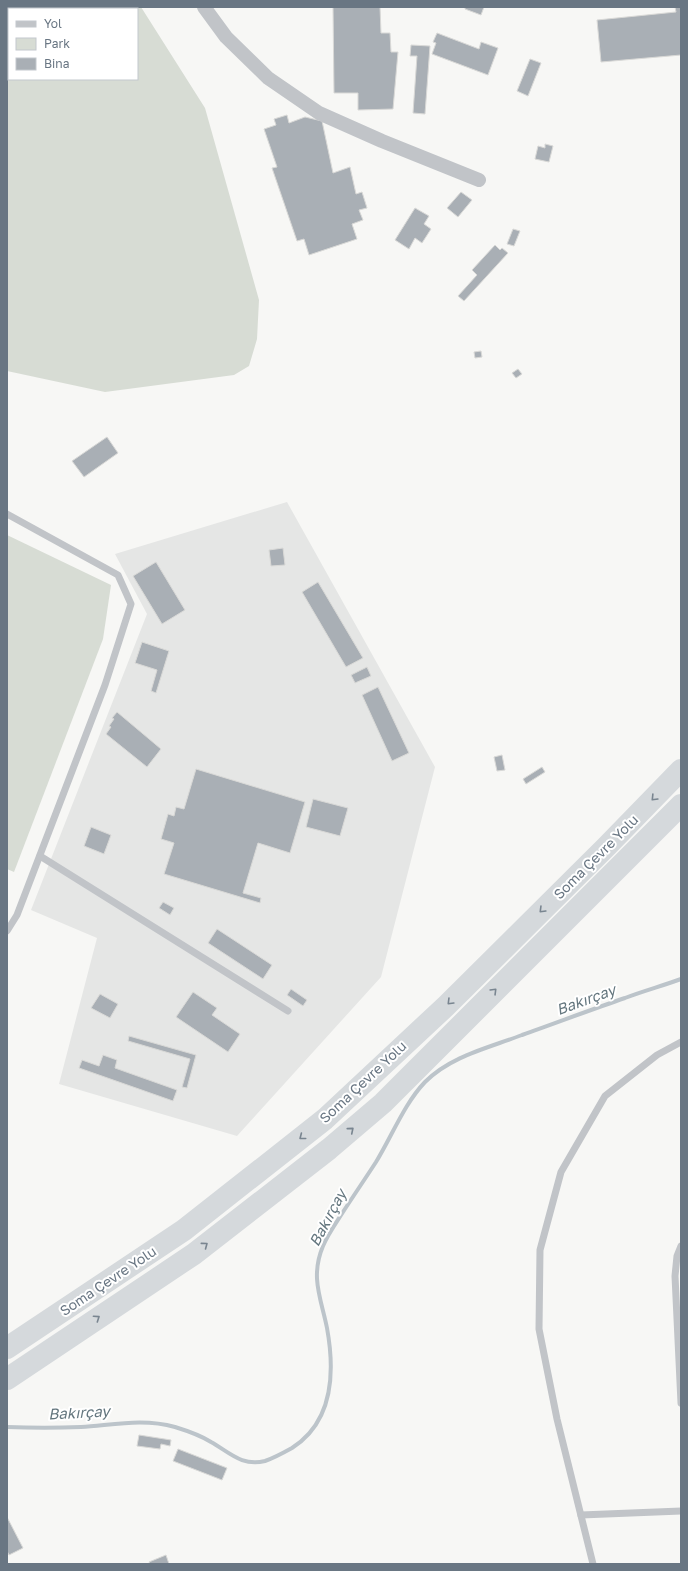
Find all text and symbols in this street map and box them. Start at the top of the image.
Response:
legend [8,8,138,80]
text: Yol [44,16,62,31]
text: Park [44,36,70,51]
text: Bina [44,56,69,71]
one-way arrow [651,793,659,801]
street label: Soma Çevre Yolu [550,811,641,902]
one-way arrow [539,905,547,913]
water label: Bakırçay [554,979,620,1019]
one-way arrow [490,988,497,996]
one-way arrow [447,997,455,1005]
street label: Soma Çevre Yolu [316,1037,410,1126]
one-way arrow [346,1128,354,1135]
one-way arrow [300,1132,307,1139]
water label: Bakırçay [305,1184,352,1249]
street label: Soma Çevre Yolu [56,1242,159,1319]
one-way arrow [201,1243,208,1250]
one-way arrow [93,1316,100,1323]
water label: Bakırçay [48,1401,113,1424]

